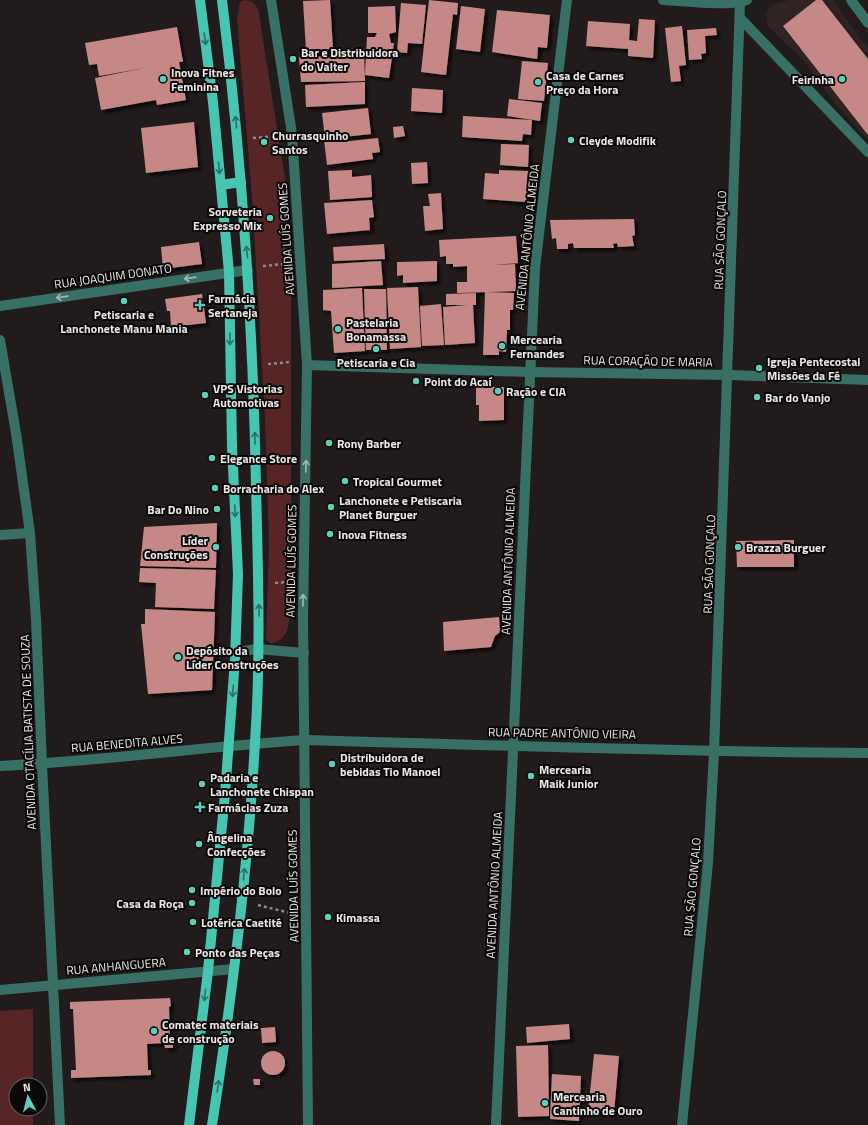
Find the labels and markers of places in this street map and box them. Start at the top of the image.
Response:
place label: Bar e Distribuidora do Valter [301,43,398,76]
marker: Bar e Distribuidora do Valter [288,54,298,64]
place label: Inova Fitnes Feminina [171,63,235,96]
place label: Casa de Carnes Preço da Hora [546,66,624,99]
place label: Feirinha [792,70,834,89]
marker: Inova Fitnes Feminina [158,74,168,84]
marker: Feirinha [837,74,847,84]
marker: Casa de Carnes Preço da Hora [533,77,543,87]
place label: Churrasquinho Santos [272,126,348,159]
place label: Cleyde Modifik [579,131,657,150]
marker: Cleyde Modifik [566,135,576,145]
marker: Churrasquinho Santos [259,137,269,147]
place label: Sorveteria Expresso Mix [193,202,262,235]
marker: Sorveteria Expresso Mix [265,213,275,223]
place label: Farmácia Sertaneja [208,289,258,322]
marker: Petiscaria e Lanchonete Manu Mania [119,296,129,306]
marker: Farmácia Sertaneja [195,300,205,310]
place label: Petiscaria e Lanchonete Manu Mania [60,305,188,338]
place label: Pastelaria Bonamassa [346,313,406,346]
marker: Pastelaria Bonamassa [333,324,343,334]
place label: Mercearia Fernandes [510,330,565,363]
marker: Mercearia Fernandes [497,341,507,351]
marker: Petiscaria e Cia [371,344,381,354]
place label: Igreja Pentecostal Missões da Fé [767,352,861,385]
place label: Petiscaria e Cia [337,353,415,372]
marker: Igreja Pentecostal Missões da Fé [754,363,764,373]
place label: Point do Acaí [424,372,492,391]
marker: Point do Acaí [411,376,421,386]
place label: VPS Vistorias Automotivas [213,379,283,412]
place label: Ração e CIA [506,382,567,401]
marker: Ração e CIA [493,386,503,396]
place label: Bar do Vanjo [765,388,830,407]
marker: VPS Vistorias Automotivas [200,390,210,400]
marker: Bar do Vanjo [752,392,762,402]
place label: Rony Barber [337,434,401,453]
marker: Rony Barber [324,438,334,448]
place label: Elegance Store [220,449,297,468]
marker: Elegance Store [207,453,217,463]
place label: Tropical Gourmet [353,472,443,491]
marker: Tropical Gourmet [340,476,350,486]
place label: Borracharia do Alex [223,479,324,498]
marker: Borracharia do Alex [210,483,220,493]
place label: Lanchonete e Petiscaria Planet Burguer [339,491,462,524]
place label: Bar Do Nino [147,500,209,519]
marker: Lanchonete e Petiscaria Planet Burguer [326,502,336,512]
marker: Bar Do Nino [212,504,222,514]
place label: Inova Fitness [338,525,407,544]
marker: Inova Fitness [325,529,335,539]
place label: Líder Construções [144,531,209,564]
place label: Brazza Burguer [746,538,826,557]
marker: Líder Construções [211,542,221,552]
marker: Brazza Burguer [733,542,743,552]
place label: Depósito da Líder Construções [186,641,279,674]
marker: Depósito da Líder Construções [173,652,183,662]
place label: Distribuidora de bebidas Tio Manoel [340,748,441,781]
marker: Distribuidora de bebidas Tio Manoel [327,759,337,769]
place label: Mercearia Maik Junior [539,760,599,793]
place label: Padaria e Lanchonete Chispan [210,768,314,801]
marker: Mercearia Maik Junior [526,771,536,781]
marker: Padaria e Lanchonete Chispan [197,779,207,789]
place label: Farmácias Zuza [208,798,288,817]
marker: Farmácias Zuza [195,802,205,812]
place label: Ângelina Confecções [207,828,266,861]
marker: Ângelina Confecções [194,839,204,849]
place label: Império do Bolo [200,881,282,900]
marker: Império do Bolo [187,885,197,895]
place label: Casa da Roça [116,894,184,913]
marker: Casa da Roça [187,898,197,908]
place label: Kimassa [336,908,380,927]
marker: Kimassa [323,912,333,922]
place label: Lotérica Caetité [201,913,282,932]
marker: Lotérica Caetité [188,917,198,927]
place label: Ponto das Peças [195,943,280,962]
marker: Ponto das Peças [182,947,192,957]
place label: Comatec materiais de construção [162,1015,259,1048]
marker: Comatec materiais de construção [149,1026,159,1036]
place label: Mercearia Cantinho de Ouro [553,1087,643,1120]
marker: Mercearia Cantinho de Ouro [540,1098,550,1108]

